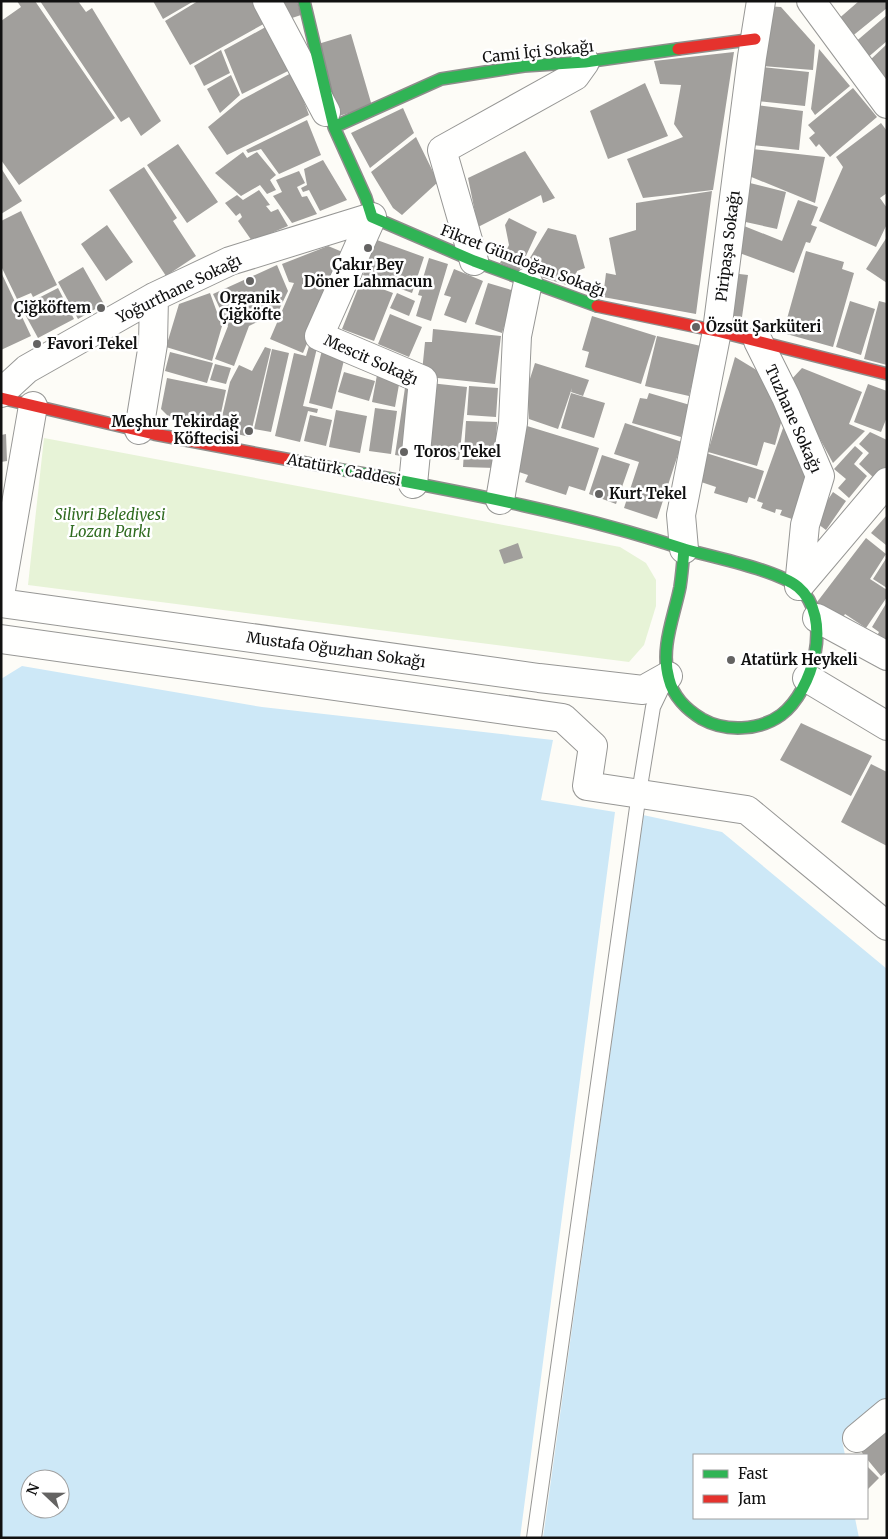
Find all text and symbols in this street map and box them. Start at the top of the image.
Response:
street label: Cami İçi Sokağı [481,36,595,67]
street label: Piripaşa Sokağı [711,189,744,303]
street label: Fikret Gündoğan Sokağı [438,220,608,301]
marker: Çakır Bey Döner Lahmacun [362,242,374,254]
street label: Yoğurthane Sokağı [112,250,245,328]
place label: Çakır Bey Döner Lahmacun [304,255,432,291]
marker: Organik Çiğköfte [244,275,256,287]
place label: Organik Çiğköfte [219,288,281,324]
place label: Çiğköftem [14,298,91,317]
marker: Çiğköftem [95,302,107,314]
place label: Özsüt Şarküteri [706,316,821,336]
marker: Özsüt Şarküteri [690,321,702,333]
street label: Mescit Sokağı [321,330,421,389]
place label: Favori Tekel [47,334,138,353]
marker: Favori Tekel [31,338,43,350]
street label: Tuzhane Sokağı [761,362,826,476]
place label: Meşhur Tekirdağ Köftecisi [111,412,240,448]
marker: Meşhur Tekirdağ Köftecisi [243,425,255,437]
place label: Toros Tekel [414,442,501,461]
marker: Toros Tekel [398,446,410,458]
street label: Atatürk Caddesi [285,449,403,490]
place label: Kurt Tekel [609,484,687,503]
marker: Kurt Tekel [593,488,605,500]
park label: Silivri Belediyesi Lozan Parkı [55,505,165,541]
street label: Mustafa Oğuzhan Sokağı [245,628,427,672]
place label: Atatürk Heykeli [740,650,858,669]
marker: Atatürk Heykeli [725,654,737,666]
legend [693,1454,868,1519]
text: Fast [738,1464,768,1483]
north arrow [20,1469,70,1519]
text: N [23,1481,43,1498]
text: Jam [737,1489,766,1508]

